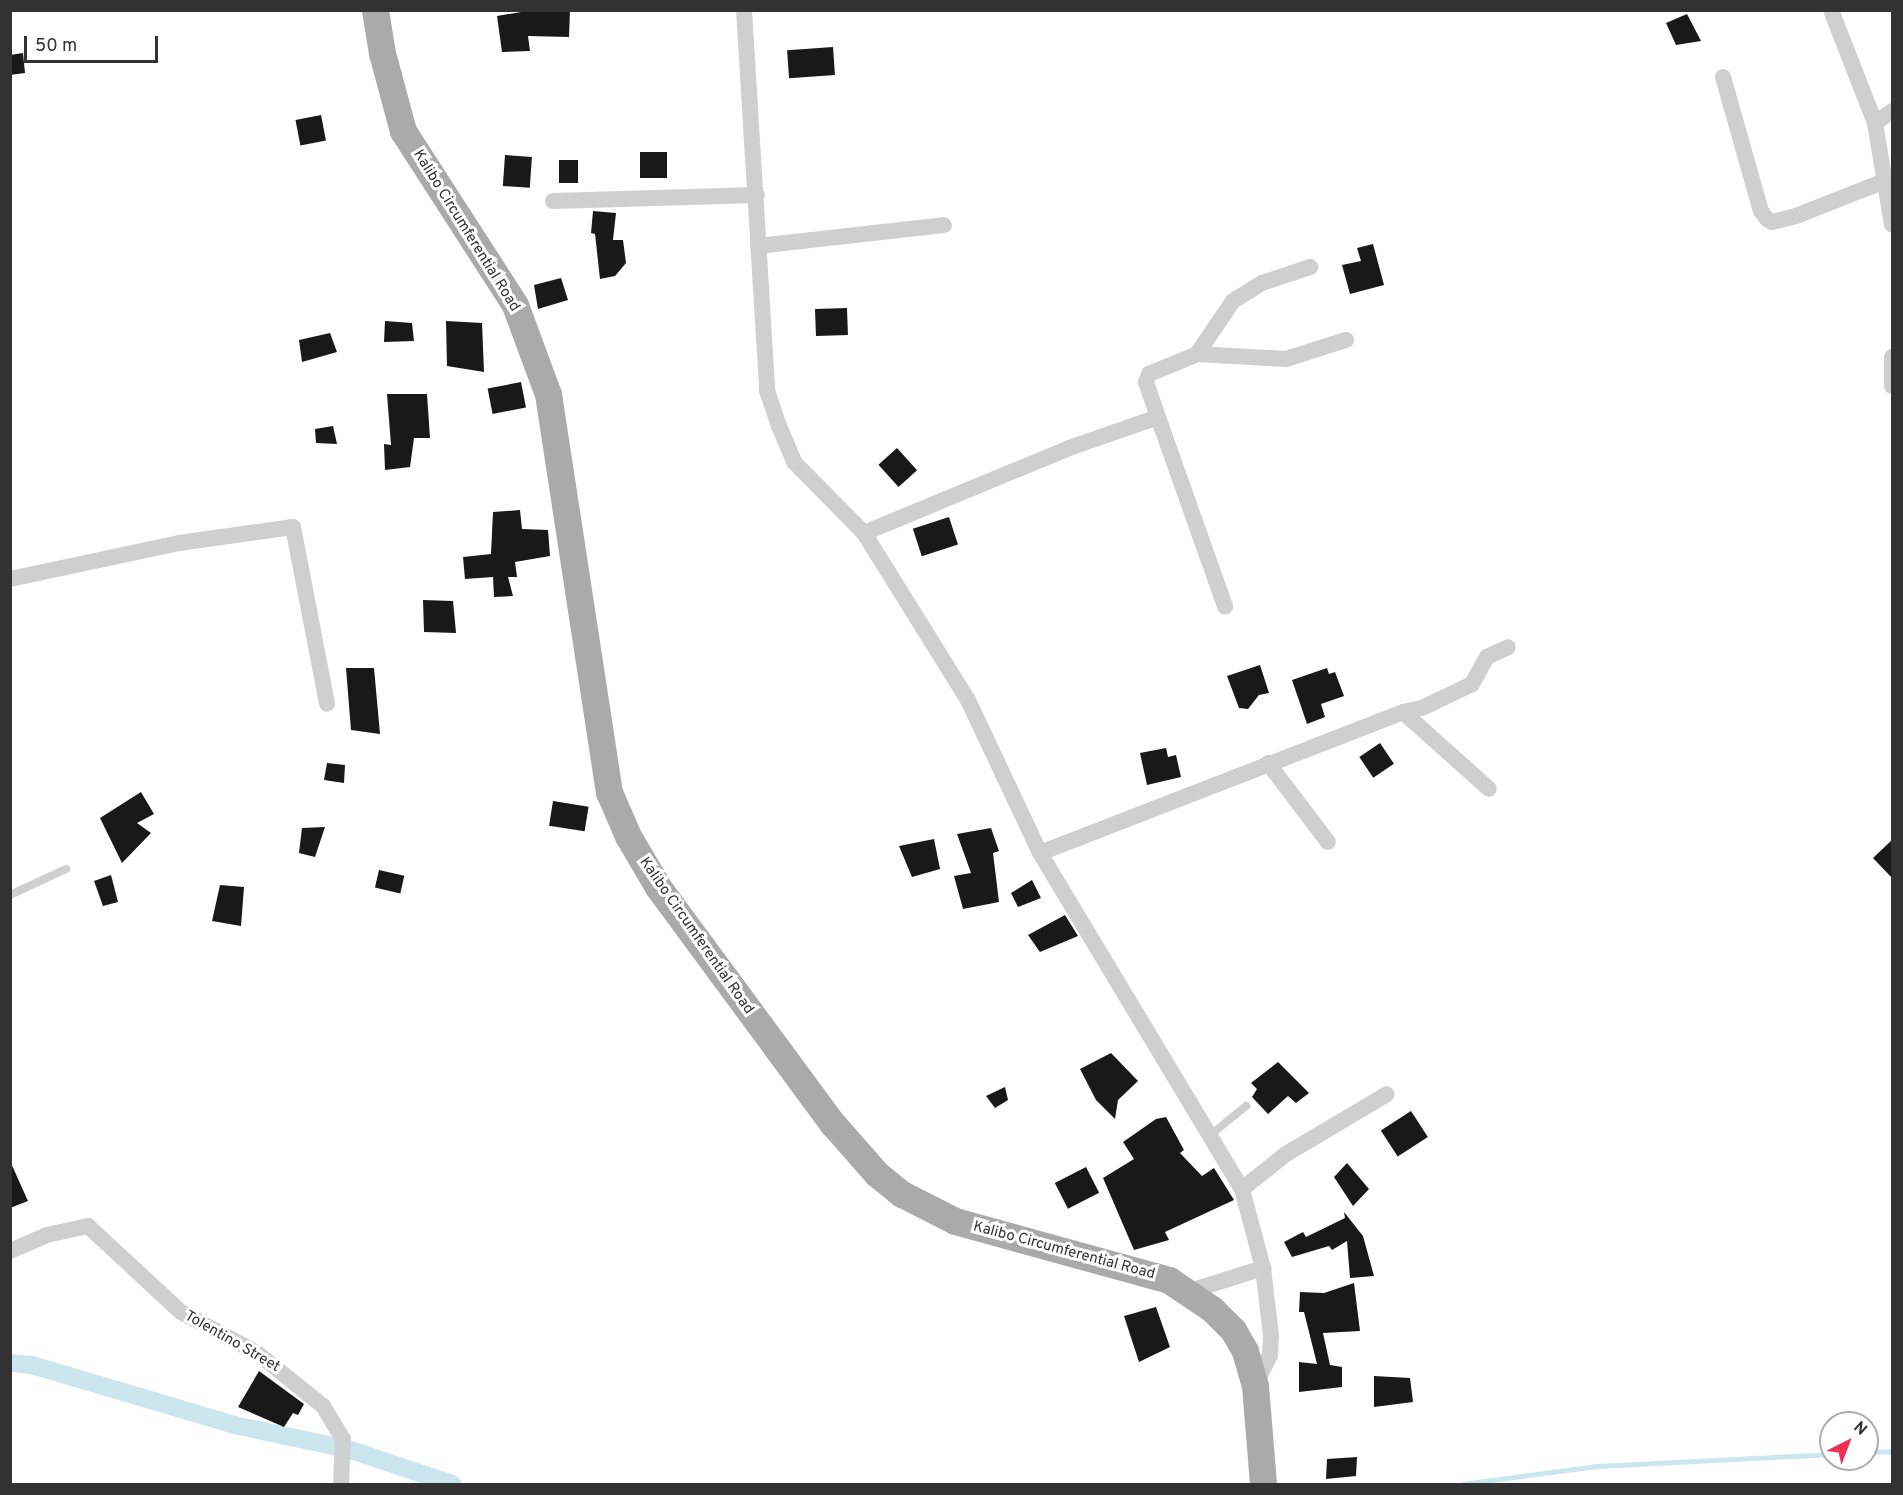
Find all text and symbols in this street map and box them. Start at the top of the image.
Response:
scale bar [27,24,160,62]
text: 50 m [35,35,77,58]
street label: Kalibo Circumferential Road [409,147,523,315]
street label: Kalibo Circumferential Road [635,854,757,1018]
street label: Kalibo Circumferential Road [971,1218,1157,1284]
street label: Tolentino Street [181,1307,283,1377]
north arrow [1819,1411,1879,1471]
text: N [1849,1418,1871,1440]

